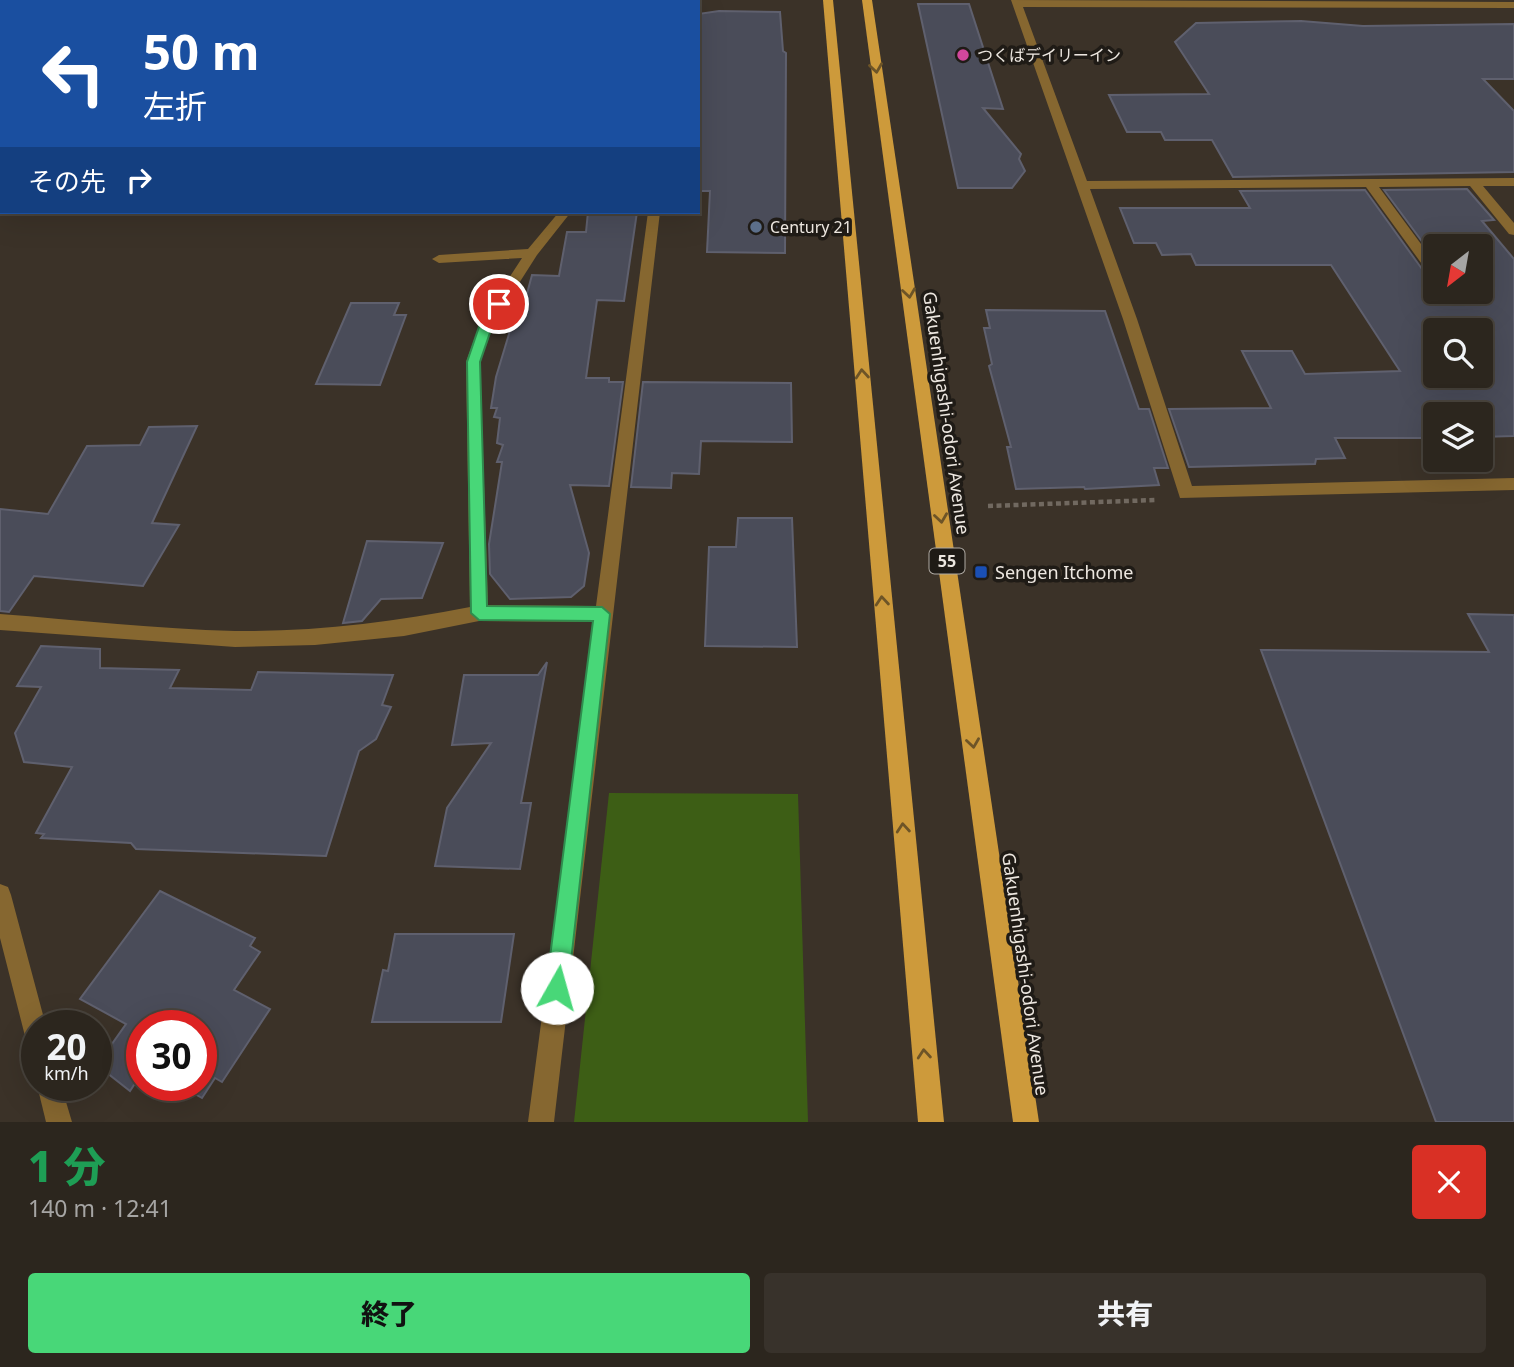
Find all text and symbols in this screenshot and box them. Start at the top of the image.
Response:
text: 50 m [143,18,260,84]
icon: left [28,28,119,119]
place label: つくばデイリーイン [977,44,1121,66]
marker: つくばデイリーイン [955,47,971,63]
one-way arrow [869,62,884,73]
text: 左折 [143,84,207,127]
icon: right [120,161,158,199]
text: その先 [28,163,106,199]
place label: Century 21 [770,216,852,238]
marker: Century 21 [748,219,764,235]
north arrow [1423,234,1493,304]
map controls [1423,234,1493,472]
pin [469,274,529,334]
icon: arrive [480,285,518,323]
one-way arrow [901,287,916,299]
street label: Gakuenhigashi-odori Avenue [918,290,976,536]
button: search [1423,318,1493,388]
one-way arrow [854,369,869,380]
button: layers [1423,402,1493,472]
one-way arrow [933,512,948,524]
road number: 55 [930,548,964,574]
place label: Sengen Itchome [995,560,1133,584]
marker: Sengen Itchome [973,564,989,580]
one-way arrow [875,595,890,607]
one-way arrow [965,737,980,749]
one-way arrow [896,822,911,833]
street label: Gakuenhigashi-odori Avenue [997,851,1055,1097]
position arrow [520,951,594,1025]
speed limit sign: 30 [126,1010,217,1101]
text: 20 [46,1023,87,1070]
one-way arrow [917,1048,932,1060]
text: km/h [44,1061,89,1085]
text: 1 分 [28,1137,105,1194]
button: close [1412,1145,1486,1219]
text: 140 m · 12:41 [28,1192,172,1224]
button: 終了 [28,1273,750,1353]
button: 共有 [764,1273,1486,1353]

